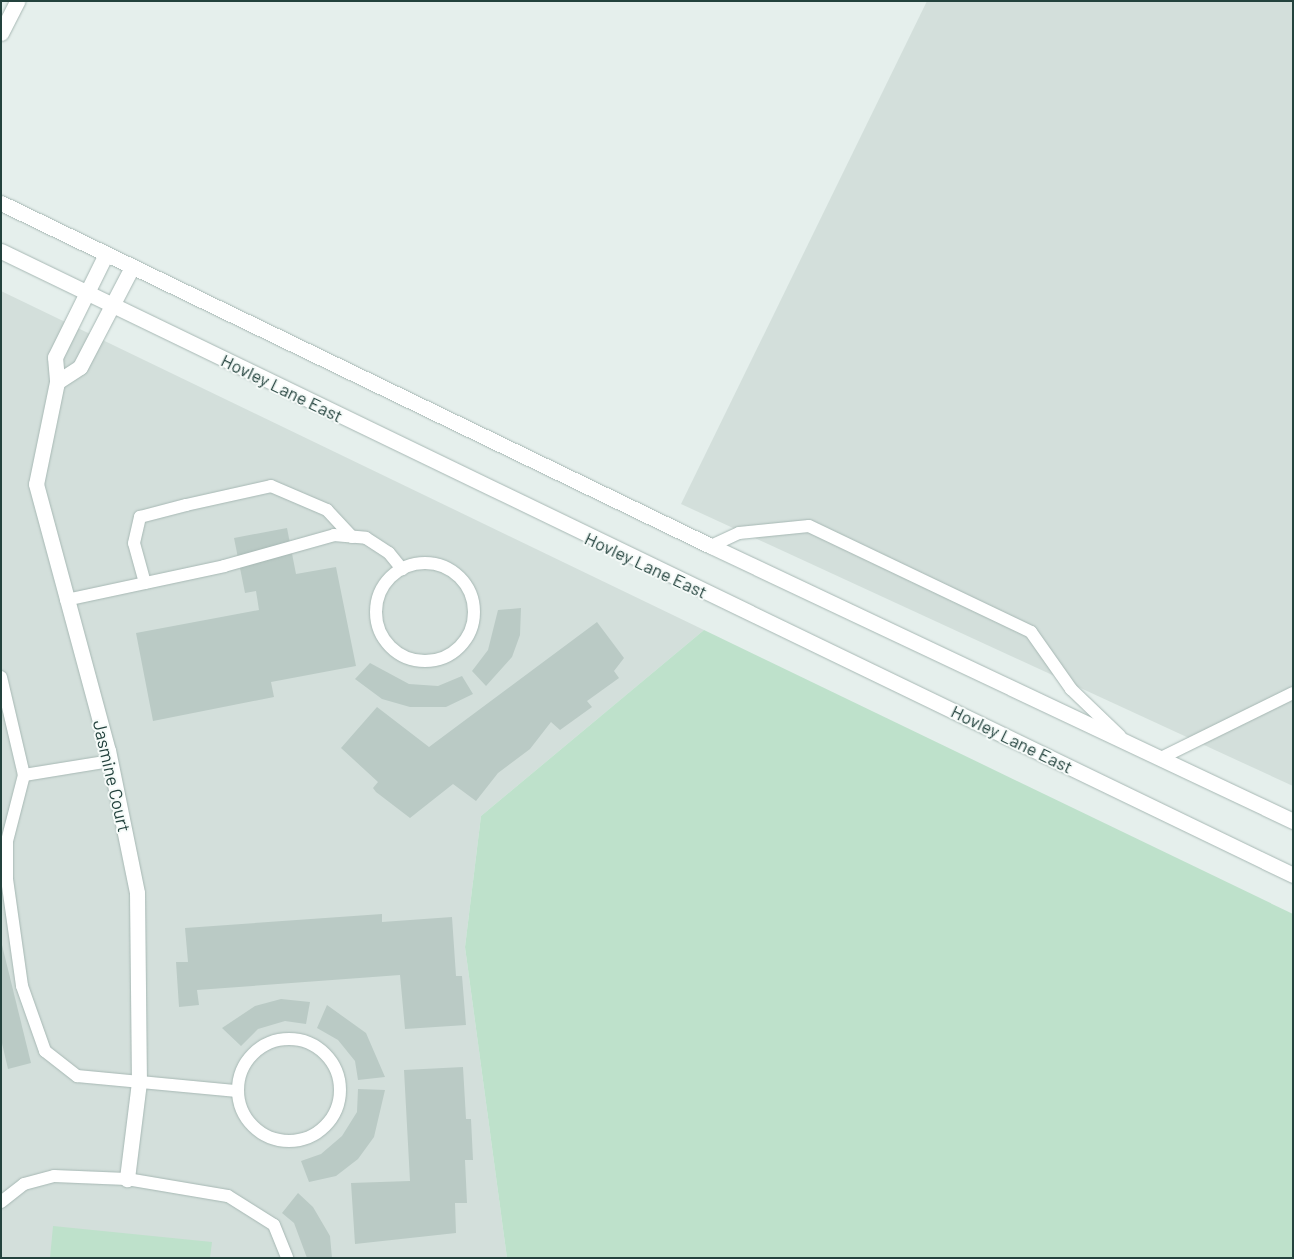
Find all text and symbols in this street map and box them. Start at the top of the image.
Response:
street label: Hovley Lane East [218,349,346,427]
street label: Hovley Lane East [581,527,711,603]
street label: Hovley Lane East [948,700,1076,778]
street label: Jasmine Court [89,718,135,834]

